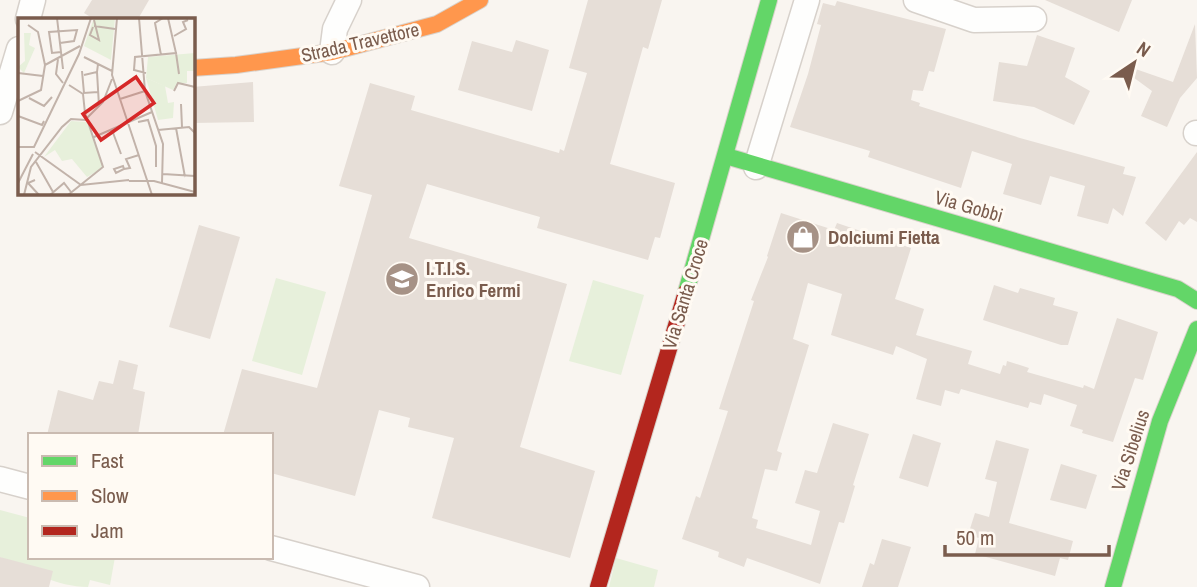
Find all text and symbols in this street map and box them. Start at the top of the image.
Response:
street label: Strada Travettore [298,16,422,68]
inset map [18,18,194,194]
north arrow [1099,28,1169,98]
text: N [1132,35,1156,63]
street label: Via Gobbi [932,184,1006,228]
shop icon: Dolciumi Fietta [784,218,822,256]
place label: Dolciumi Fietta [828,224,940,250]
street label: Via Santa Croce [656,236,714,352]
place label: I.T.I.S. Enrico Fermi [426,255,521,303]
school or university icon: I.T.I.S. Enrico Fermi [383,260,421,298]
street label: Via Sibelius [1105,406,1155,494]
legend [28,433,273,559]
text: Fast [91,446,124,475]
text: Slow [91,481,129,510]
scale bar [945,514,1110,558]
text: Jam [91,516,124,545]
text: 50 m [956,523,994,552]

